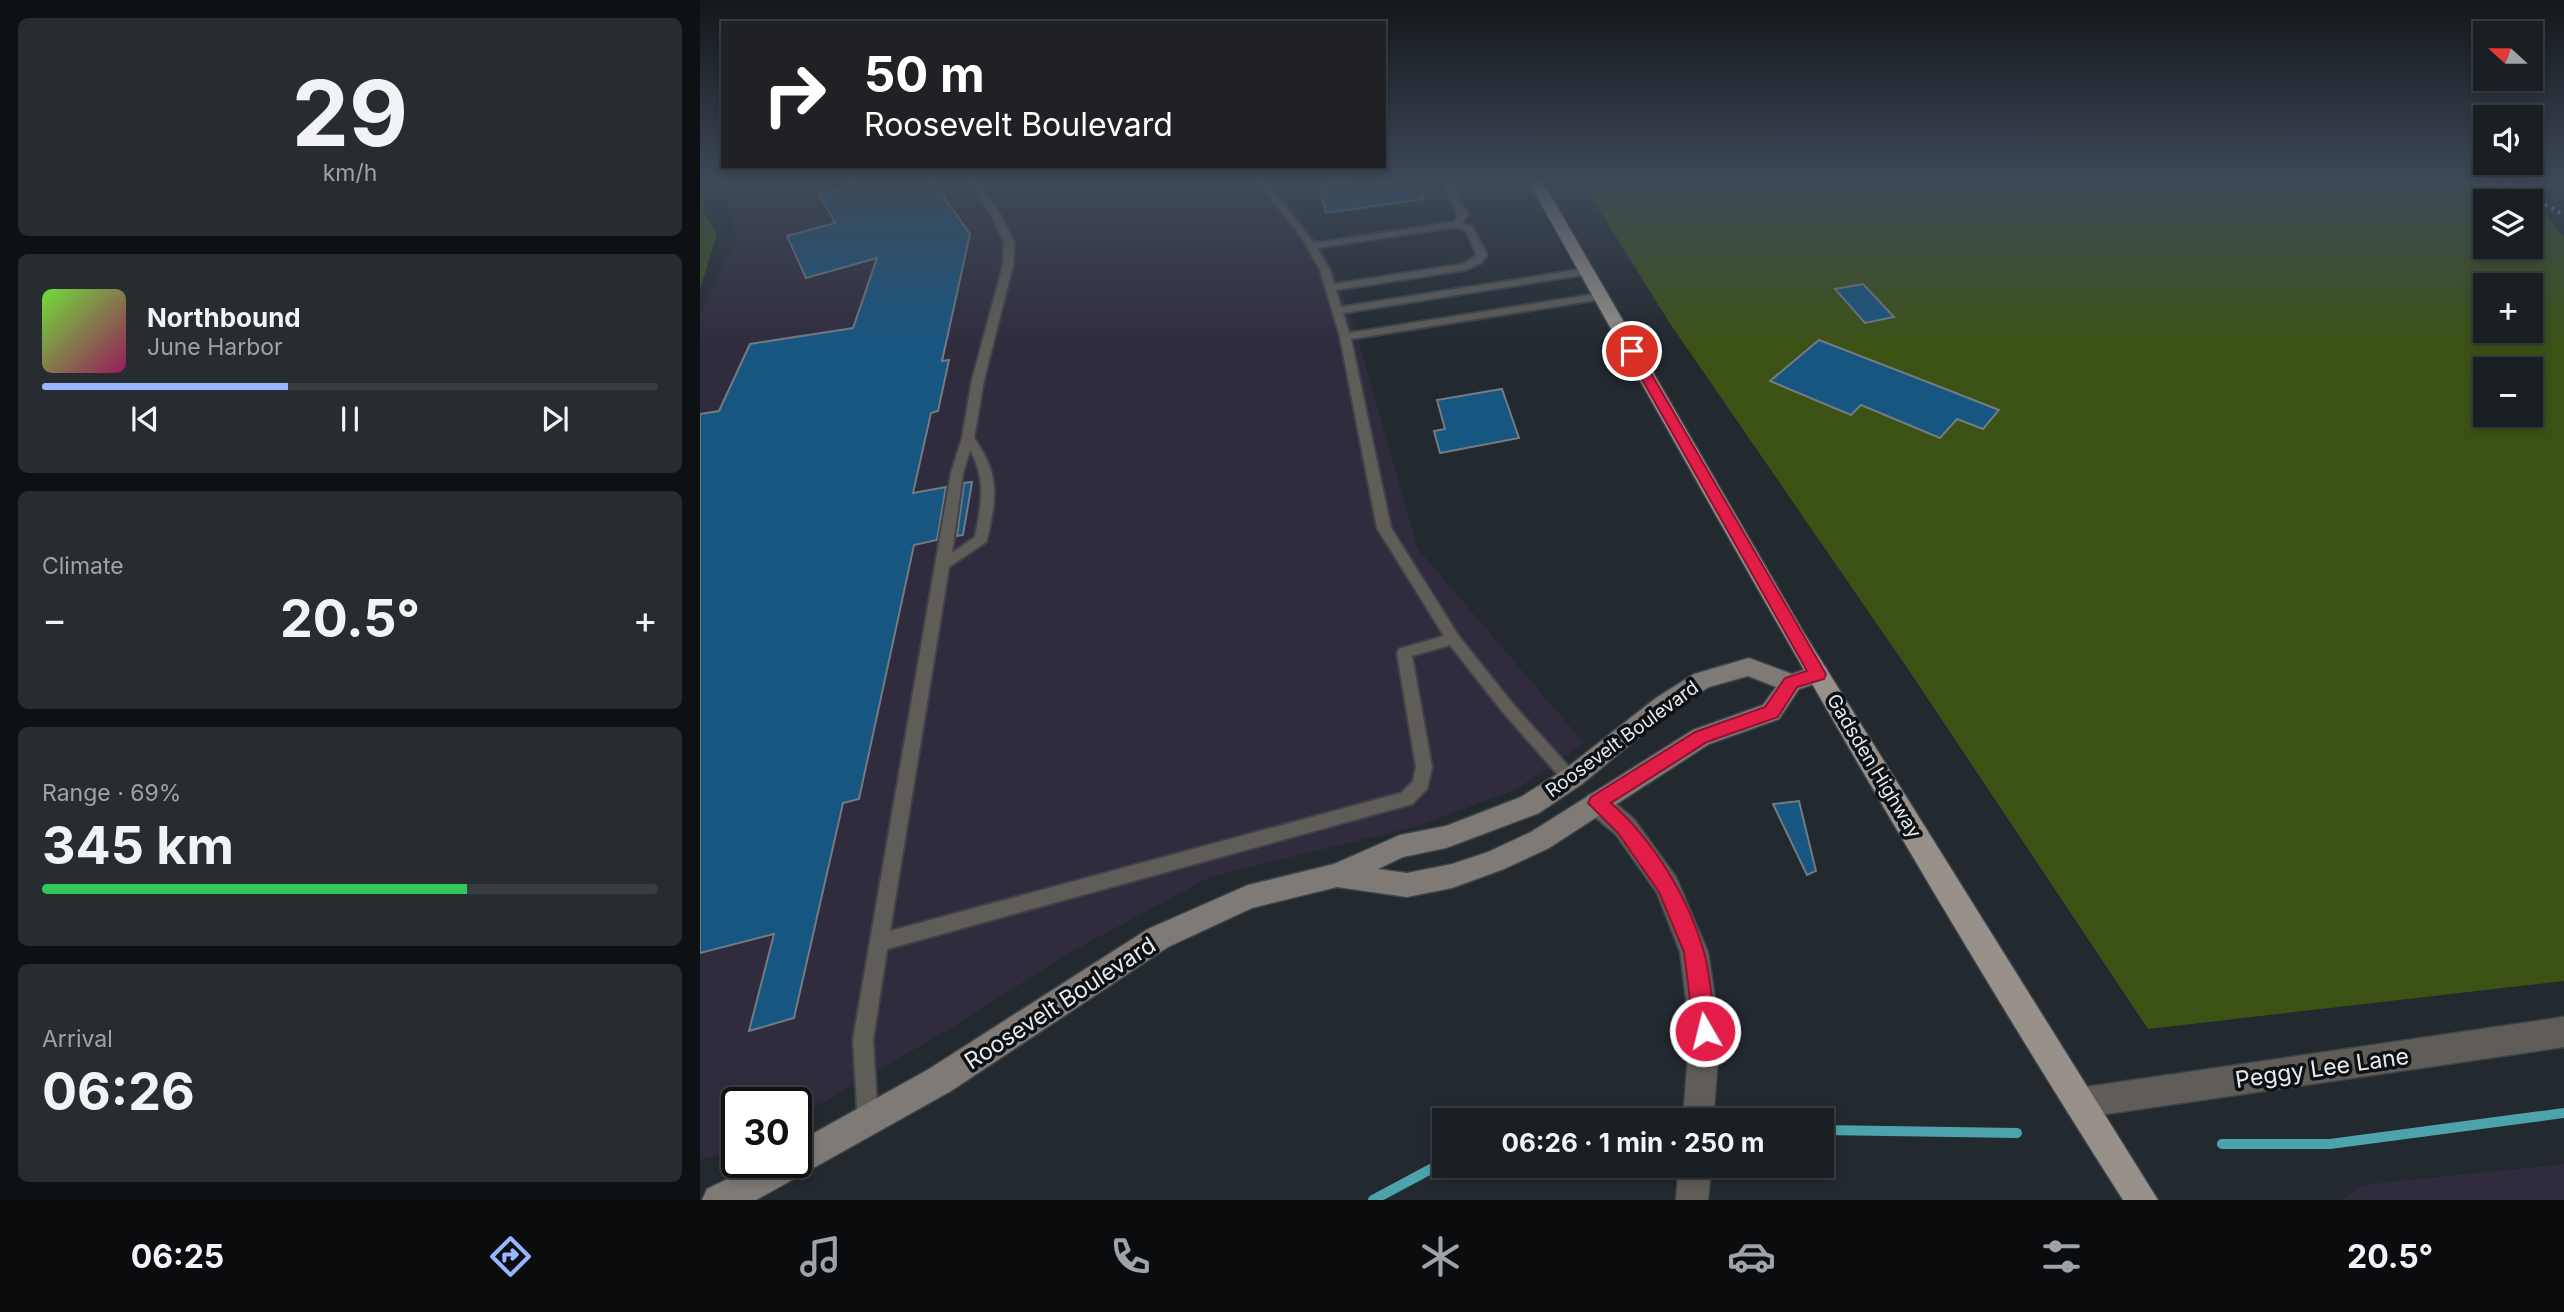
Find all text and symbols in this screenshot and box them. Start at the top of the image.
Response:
north arrow [2473,21,2543,91]
map controls [2473,21,2543,427]
text: 50 m [864,45,985,104]
icon: right [749,49,840,140]
text: 29 [292,58,408,168]
text: Roosevelt Boulevard [864,105,1173,144]
button: sound [2473,105,2543,175]
text: km/h [323,159,377,187]
button: layers [2473,189,2543,259]
button: + [2473,273,2543,343]
text: Northbound [147,302,301,333]
pin [1602,321,1662,381]
icon: arrive [1613,332,1651,370]
text: June Harbor [147,333,283,361]
button: − [2473,357,2543,427]
icon: previous [126,400,164,438]
icon: pause [331,400,369,438]
icon: next [536,400,574,438]
text: Climate [42,552,124,580]
text: 20.5° [280,587,420,650]
text: − [42,596,67,642]
text: + [633,596,658,642]
street label: Roosevelt Boulevard [1541,676,1703,802]
street label: Gadsden Highway [1822,690,1926,842]
text: Range · 69% [42,779,181,807]
text: 345 km [42,814,234,877]
street label: Roosevelt Boulevard [959,931,1161,1075]
position arrow [1668,994,1742,1068]
text: Arrival [42,1025,113,1053]
street label: Peggy Lee Lane [2234,1042,2410,1094]
text: 06:26 [42,1060,195,1123]
speed limit sign: 30 [721,1087,812,1178]
text: 06:26 · 1 min · 250 m [1501,1127,1765,1158]
icon: directions [486,1232,535,1281]
icon: music [796,1232,845,1281]
icon: phone [1106,1232,1155,1281]
icon: climate [1416,1232,1465,1281]
icon: car [1727,1232,1776,1281]
icon: filters [2037,1232,2086,1281]
text: 06:25 [131,1237,224,1276]
text: 20.5° [2347,1237,2433,1276]

